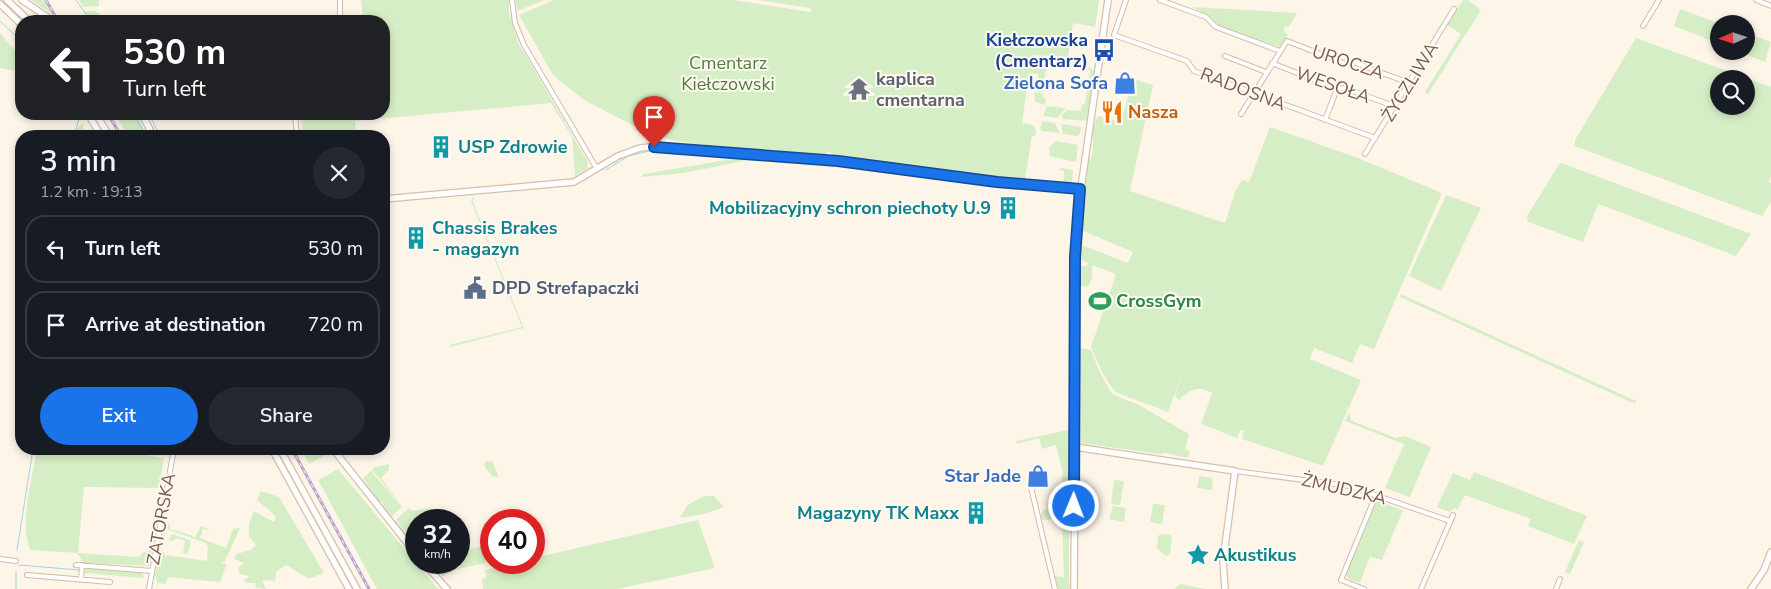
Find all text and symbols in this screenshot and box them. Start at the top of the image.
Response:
north arrow [1710,15,1755,60]
map controls [1710,15,1755,115]
place label: Kiełczowska (Cmentarz) [986,28,1088,73]
text: 530 m [123,29,226,76]
icon: left [40,35,105,100]
bus stop icon: Kiełczowska (Cmentarz) [1091,37,1117,63]
street label: ŻYCZLIWA [1376,38,1444,126]
street label: UROCZA [1309,39,1387,85]
park label: Cmentarz Kiełczowski [681,51,775,96]
street label: WESOŁA [1292,61,1374,109]
street label: RADOSNA [1197,62,1289,116]
place label: kaplica cmentarna [876,67,965,112]
shop icon: Zielona Sofa [1112,70,1138,96]
button: search [1710,70,1755,115]
place label: Zielona Sofa [1004,71,1108,95]
text: Turn left [123,74,206,104]
temple icon: kaplica cmentarna [846,76,872,102]
pin [633,96,675,147]
restaurant icon: Nasza [1099,99,1125,125]
place label: Nasza [1128,100,1178,124]
icon: arrive [640,103,668,131]
building icon: USP Zdrowie [428,134,454,160]
place label: USP Zdrowie [458,135,568,159]
text: 3 min [40,141,116,182]
button: close [313,147,365,199]
text: 1.2 km · 19:13 [40,181,143,203]
building icon: Mobilizacyjny schron piechoty U.9 [995,195,1021,221]
place label: Mobilizacyjny schron piechoty U.9 [709,196,991,220]
place label: Chassis Brakes - magazyn [432,216,558,261]
building icon: Chassis Brakes - magazyn [403,225,429,251]
icon: left [42,235,70,263]
text: Turn left [85,236,160,262]
text: 530 m [308,236,363,262]
public building icon: DPD Strefapaczki [462,275,488,301]
place label: DPD Strefapaczki [492,276,639,300]
sports icon: CrossGym [1087,288,1113,314]
place label: CrossGym [1116,289,1202,313]
icon: arrive [42,311,70,339]
text: Arrive at destination [85,312,266,338]
text: 720 m [308,312,363,338]
button: Exit [40,387,198,445]
button: Share [208,387,365,445]
shop icon: Star Jade [1025,463,1051,489]
place label: Star Jade [944,464,1021,488]
street label: ŻMUDZKA [1299,468,1389,510]
street label: ZATORSKA [141,471,181,567]
position arrow [1047,479,1099,531]
building icon: Magazyny TK Maxx [963,500,989,526]
place label: Magazyny TK Maxx [797,501,959,525]
speed limit sign: 40 [480,509,545,574]
text: 32 [422,518,453,552]
place icon: Akustikus [1185,542,1211,568]
place label: Akustikus [1214,543,1297,567]
text: km/h [424,546,451,562]

